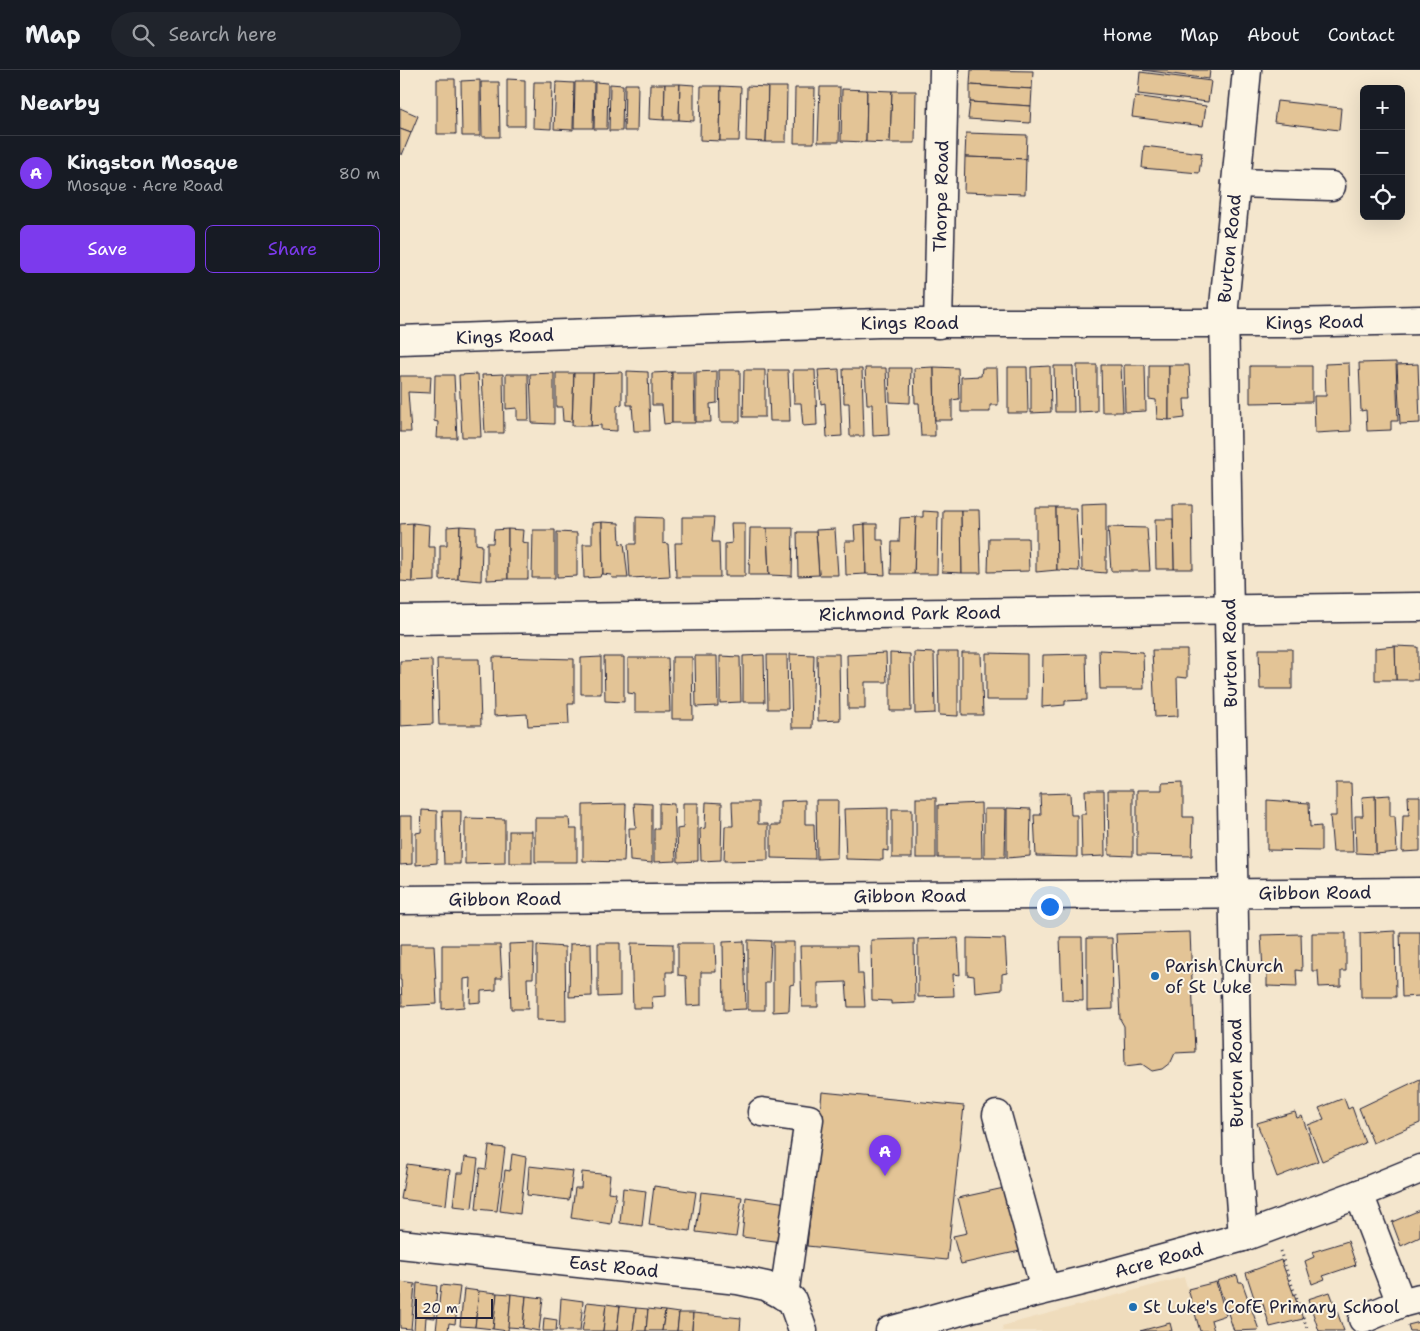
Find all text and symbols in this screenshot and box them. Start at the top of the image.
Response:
search box [111,12,461,57]
text: Map [25,19,81,51]
icon: search [129,21,157,49]
text: Search here [169,22,277,47]
text: Home [1103,23,1152,47]
text: Map [1180,23,1219,47]
text: About [1247,23,1300,47]
text: Contact [1328,23,1395,47]
map controls [1360,85,1405,220]
button: + [1360,85,1405,130]
text: Nearby [20,89,100,117]
button: − [1360,130,1405,175]
street label: Thorpe Road [928,140,954,252]
text: Kingston Mosque [67,150,238,175]
text: A [30,163,42,184]
text: 80 m [339,163,380,184]
text: Mosque · Acre Road [67,175,223,196]
button: locate [1360,175,1405,220]
street label: Burton Road [1212,193,1247,304]
button: Save [20,225,195,273]
button: Share [205,225,380,273]
street label: Kings Road [1266,309,1364,335]
street label: Kings Road [860,311,959,336]
street label: Kings Road [455,323,554,350]
street label: Burton Road [1217,598,1243,708]
street label: Richmond Park Road [819,600,1001,627]
street label: Gibbon Road [1258,880,1372,905]
street label: Gibbon Road [853,884,967,908]
street label: Gibbon Road [448,887,562,912]
your location [1037,894,1063,920]
place label: Parish Church of St Luke [1165,954,1284,999]
marker: Parish Church of St Luke [1149,970,1161,982]
street label: Burton Road [1223,1018,1249,1128]
pin: A [869,1135,901,1176]
street label: Acre Road [1112,1237,1206,1284]
street label: East Road [568,1250,660,1283]
place label: St Luke's CofE Primary School [1143,1295,1400,1319]
scale bar [415,1296,492,1319]
text: 20 m [422,1299,458,1317]
marker: St Luke's CofE Primary School [1127,1301,1139,1313]

